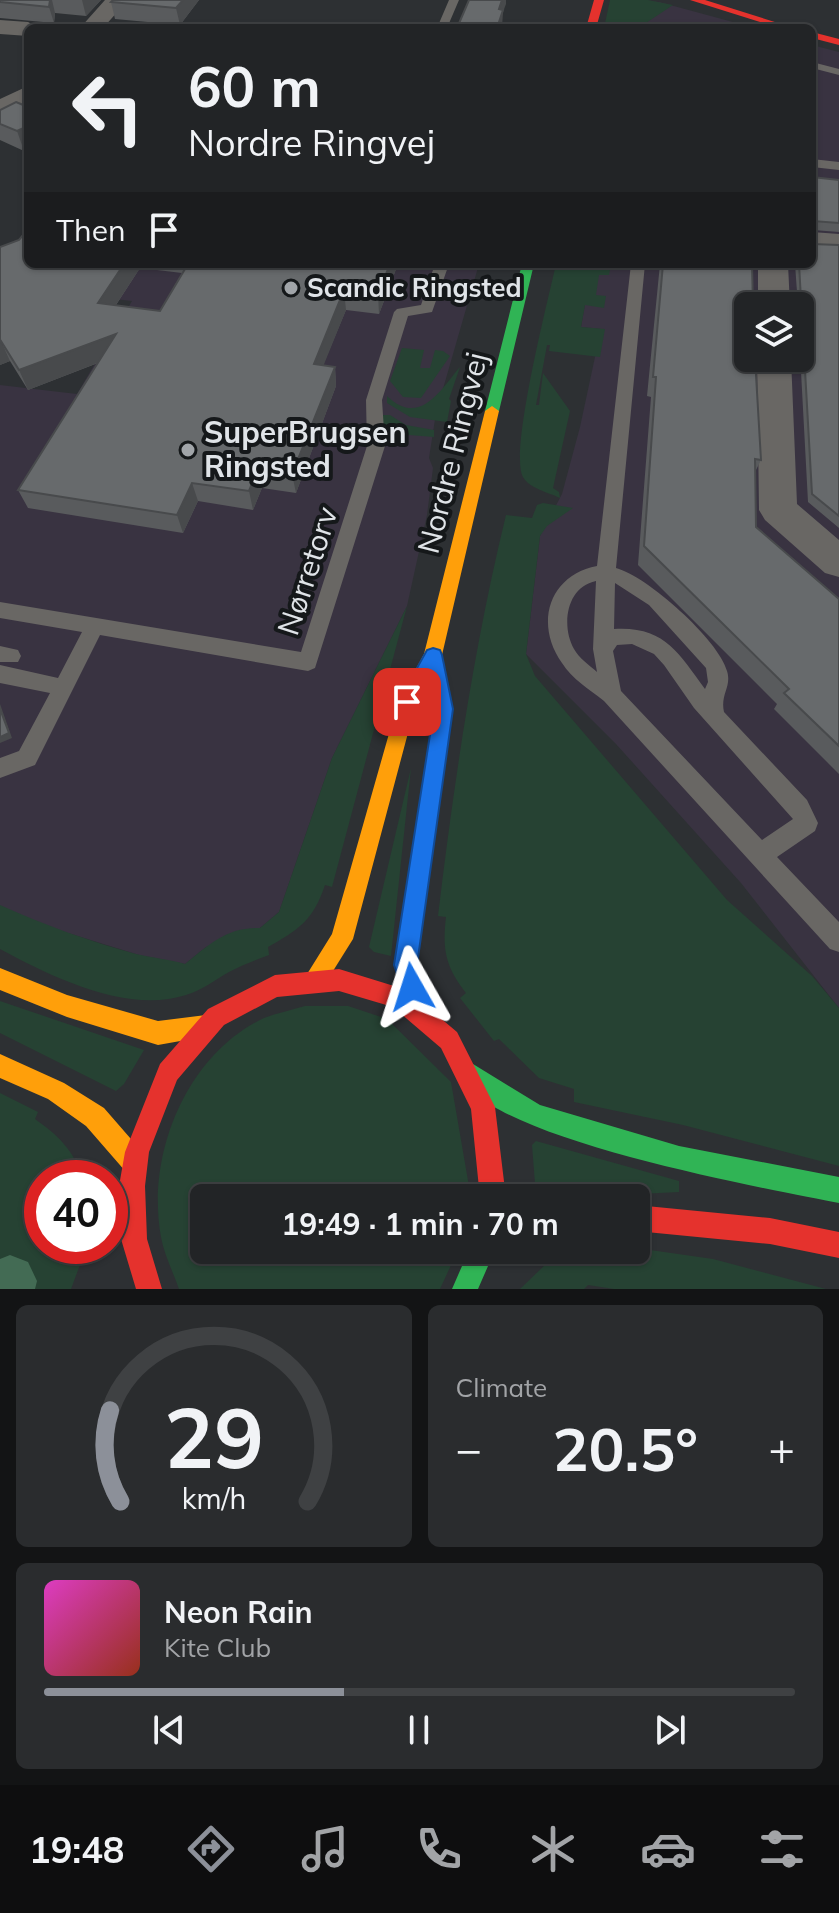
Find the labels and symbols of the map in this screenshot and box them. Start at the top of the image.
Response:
place label: Scandic Ringsted [307,271,522,304]
marker: Scandic Ringsted [282,279,300,297]
street label: Nordre Ringvej [409,348,495,557]
place label: SuperBrugsen Ringsted [204,413,407,485]
marker: SuperBrugsen Ringsted [179,441,197,459]
street label: Nørretorv [268,502,346,640]
pin [373,668,441,736]
position arrow [370,945,454,1029]
speed limit sign: 40 [24,1160,128,1264]

